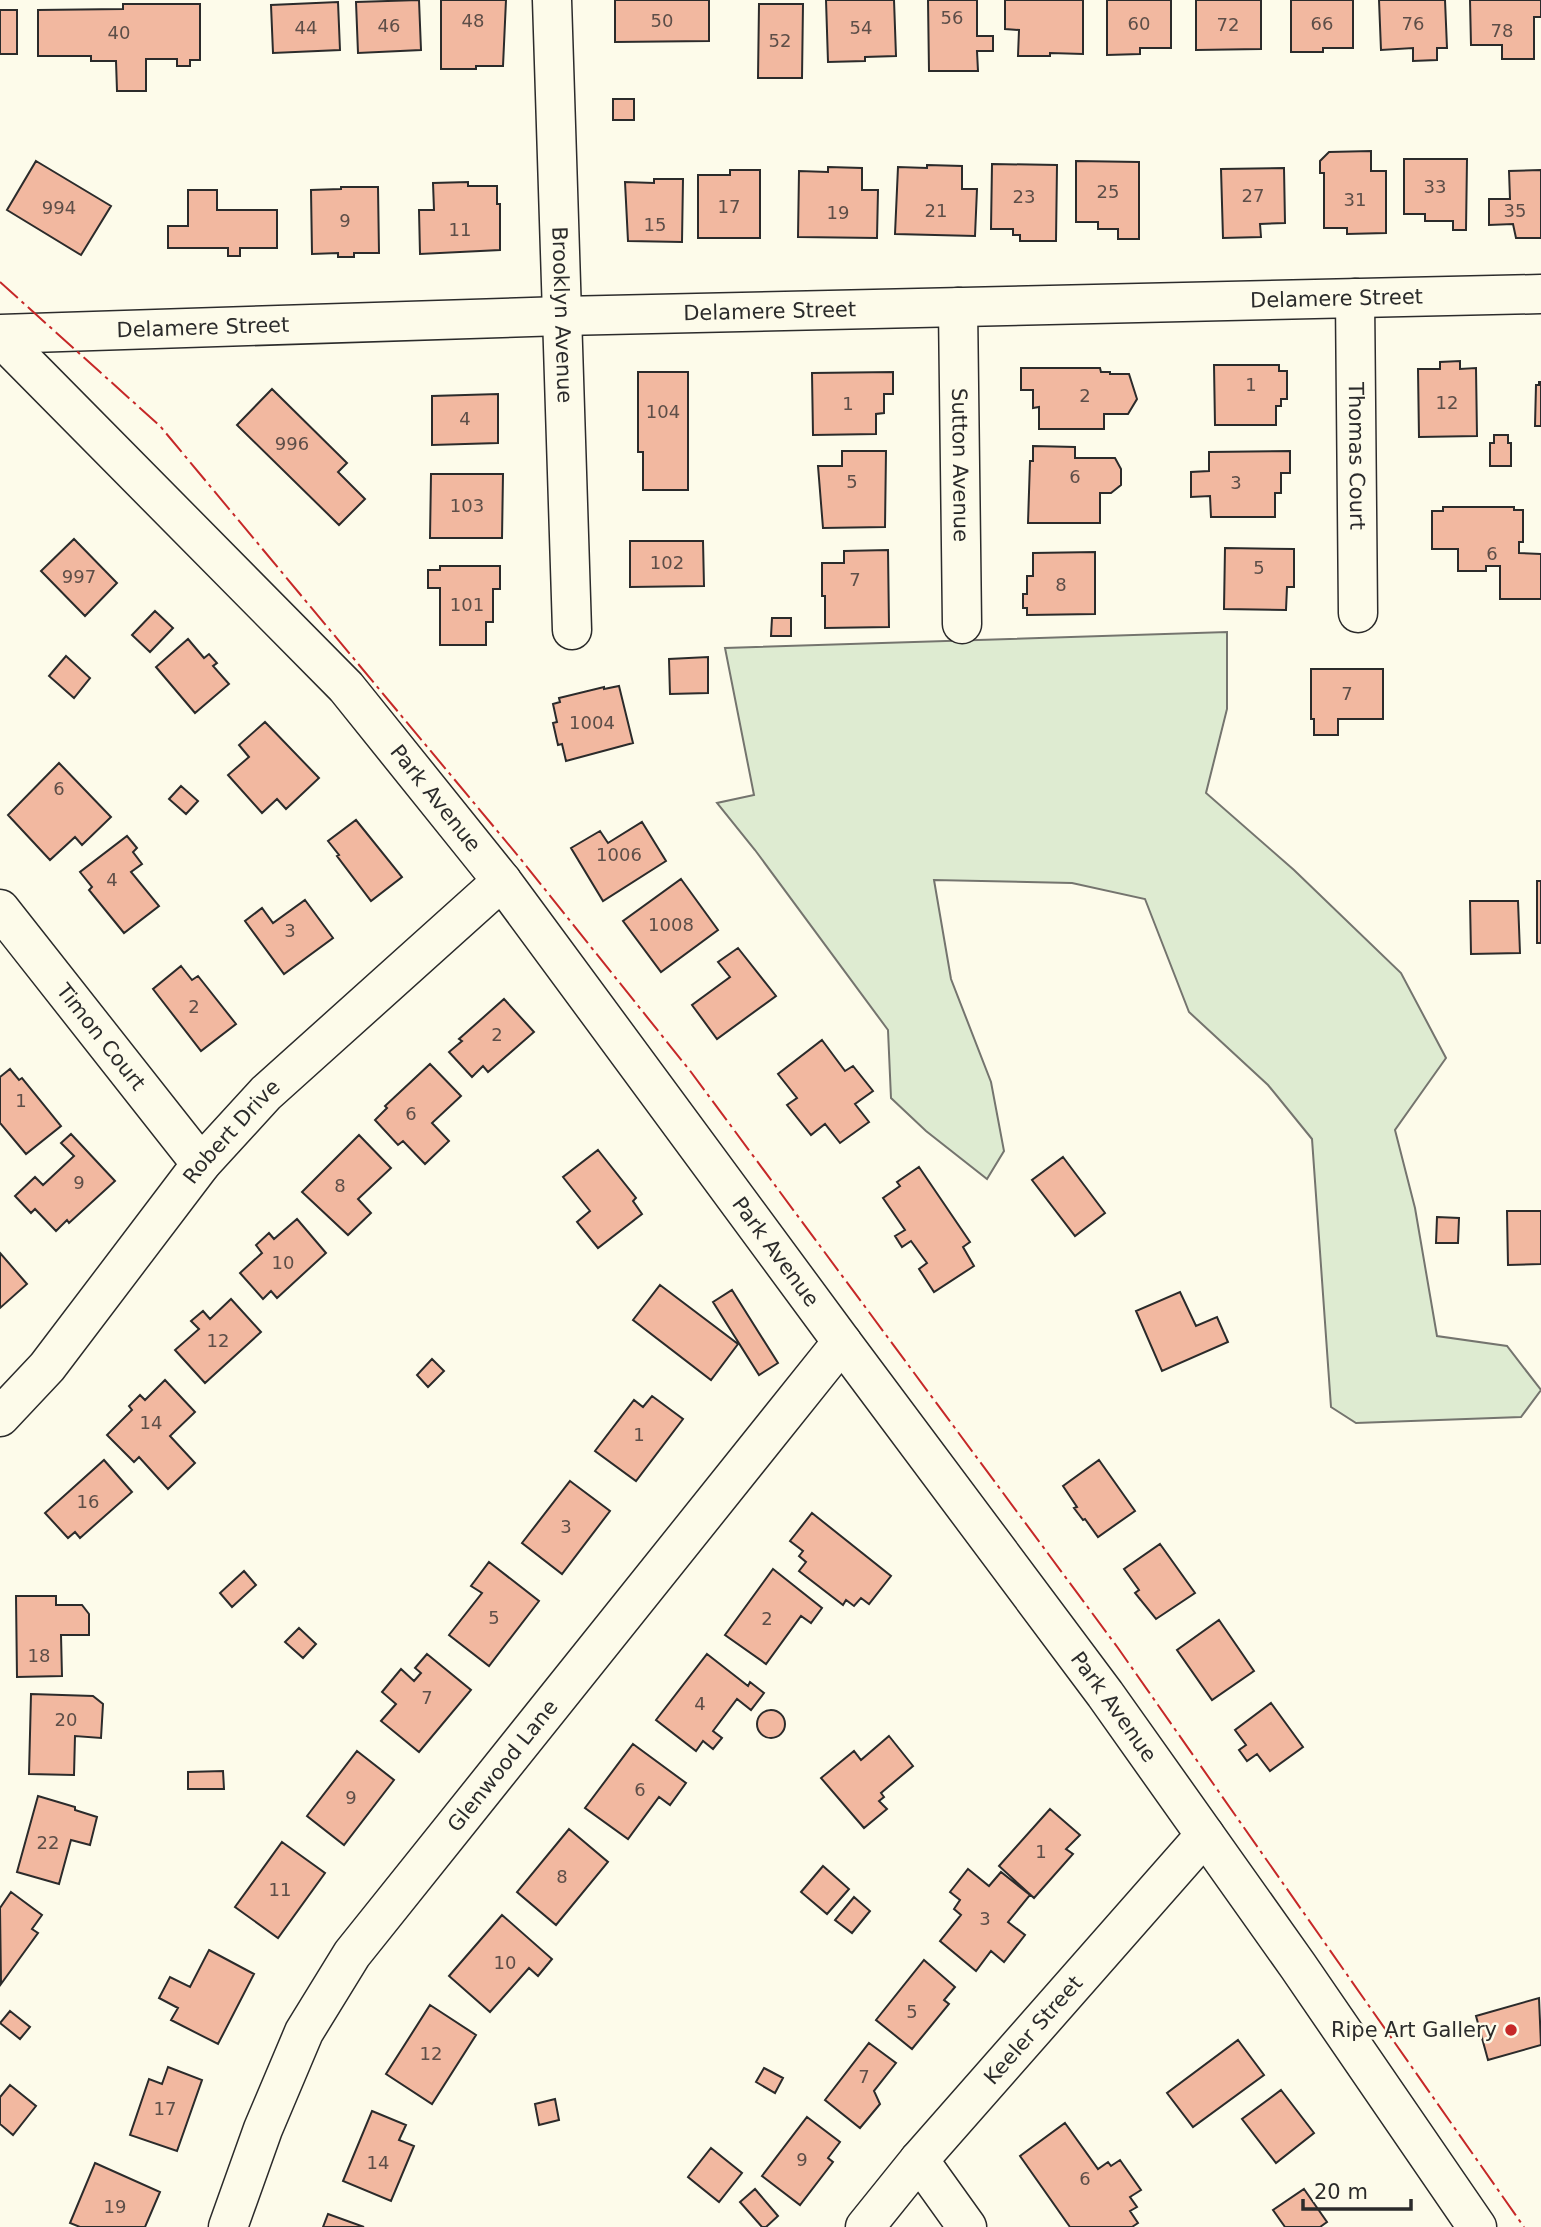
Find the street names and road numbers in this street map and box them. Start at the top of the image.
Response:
street label: Brooklyn Avenue [547,226,577,404]
street label: Delamere Street [1250,285,1423,313]
street label: Delamere Street [683,297,856,325]
street label: Delamere Street [116,313,290,342]
street label: Thomas Court [1344,381,1369,530]
street label: Sutton Avenue [947,388,973,542]
street label: Park Avenue [385,740,486,857]
street label: Timon Court [51,978,150,1095]
street label: Robert Drive [178,1074,285,1188]
street label: Park Avenue [727,1192,824,1311]
street label: Park Avenue [1066,1647,1162,1767]
street label: Glenwood Lane [443,1695,563,1837]
street label: Keeler Street [979,1971,1087,2089]

